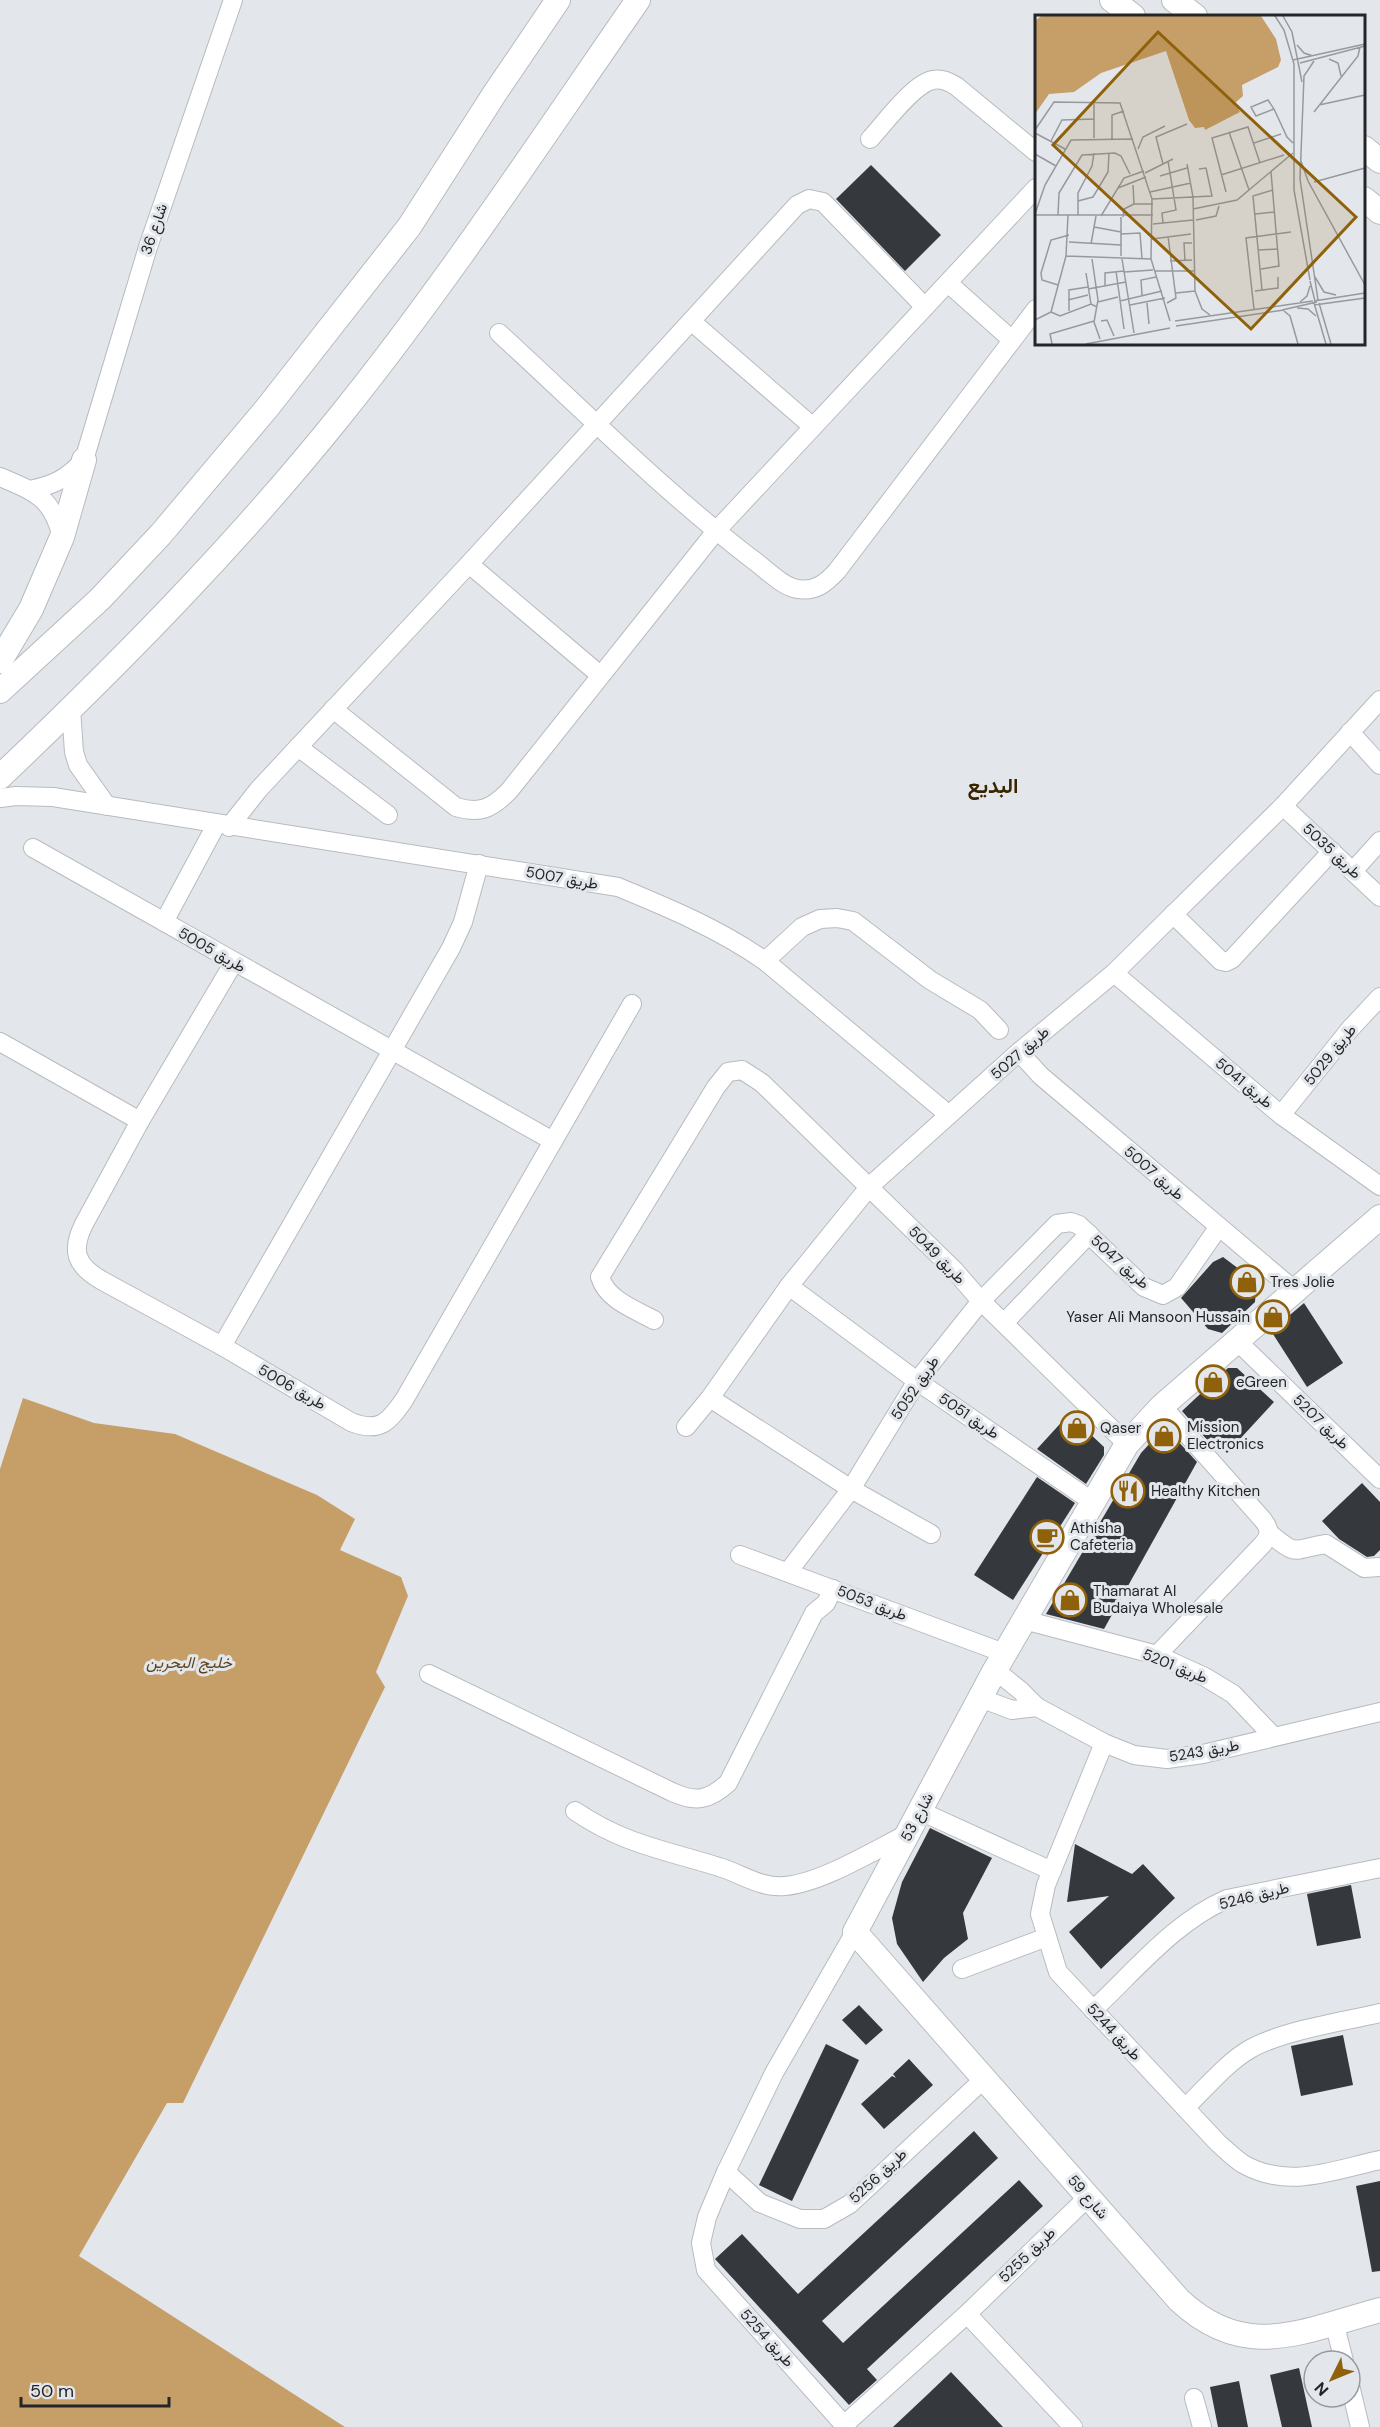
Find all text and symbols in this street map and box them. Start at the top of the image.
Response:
inset map [1035,15,1365,345]
street label: شارع 36 [136,201,173,257]
district label: البديع [967,772,1019,800]
street label: طريق 5035 [1298,819,1366,883]
street label: طريق 5007 [524,862,600,894]
street label: طريق 5005 [175,923,250,977]
street label: طريق 5029 [1299,1020,1361,1090]
street label: طريق 5027 [986,1022,1054,1084]
street label: طريق 5041 [1211,1053,1277,1113]
street label: طريق 5007 [1120,1141,1188,1205]
street label: طريق 5049 [904,1222,970,1289]
street label: طريق 5047 [1086,1230,1154,1294]
shop icon: Tres Jolie [1229,1264,1265,1300]
place label: Tres Jolie [1270,1272,1335,1292]
shop icon: Yaser Ali Mansoon Hussain [1255,1299,1291,1335]
place label: Yaser Ali Mansoon Hussain [1066,1307,1250,1327]
street label: طريق 5052 [886,1352,944,1424]
street label: طريق 5006 [255,1360,330,1414]
shop icon: eGreen [1195,1364,1231,1400]
place label: eGreen [1236,1372,1287,1392]
street label: طريق 5051 [935,1388,1003,1444]
street label: طريق 5207 [1288,1390,1354,1454]
shop icon: Qaser [1059,1410,1095,1446]
place label: Mission Electronics [1187,1417,1264,1454]
place label: Qaser [1100,1418,1142,1438]
shop icon: Mission Electronics [1146,1418,1182,1454]
restaurant icon: Healthy Kitchen [1110,1473,1146,1509]
place label: Healthy Kitchen [1151,1481,1260,1501]
place label: Athisha Cafeteria [1070,1518,1133,1555]
cafe icon: Athisha Cafeteria [1029,1519,1065,1555]
street label: طريق 5053 [834,1581,910,1626]
place label: Thamarat Al Budaiya Wholesale [1093,1581,1223,1618]
shop icon: Thamarat Al Budaiya Wholesale [1052,1582,1088,1618]
street label: طريق 5201 [1140,1644,1211,1688]
water label: خليج البحرين [146,1652,233,1674]
street label: طريق 5243 [1167,1735,1241,1767]
street label: شارع 53 [896,1789,939,1845]
street label: طريق 5246 [1217,1878,1291,1914]
street label: طريق 5244 [1082,1999,1146,2065]
street label: طريق 5256 [845,2144,911,2208]
street label: شارع 59 [1063,2171,1113,2224]
street label: طريق 5255 [994,2223,1060,2287]
street label: طريق 5254 [736,2305,799,2371]
north arrow [1302,2349,1362,2409]
scale bar [21,2370,170,2408]
text: N [1310,2377,1333,2400]
text: 50 m [30,2379,74,2403]

